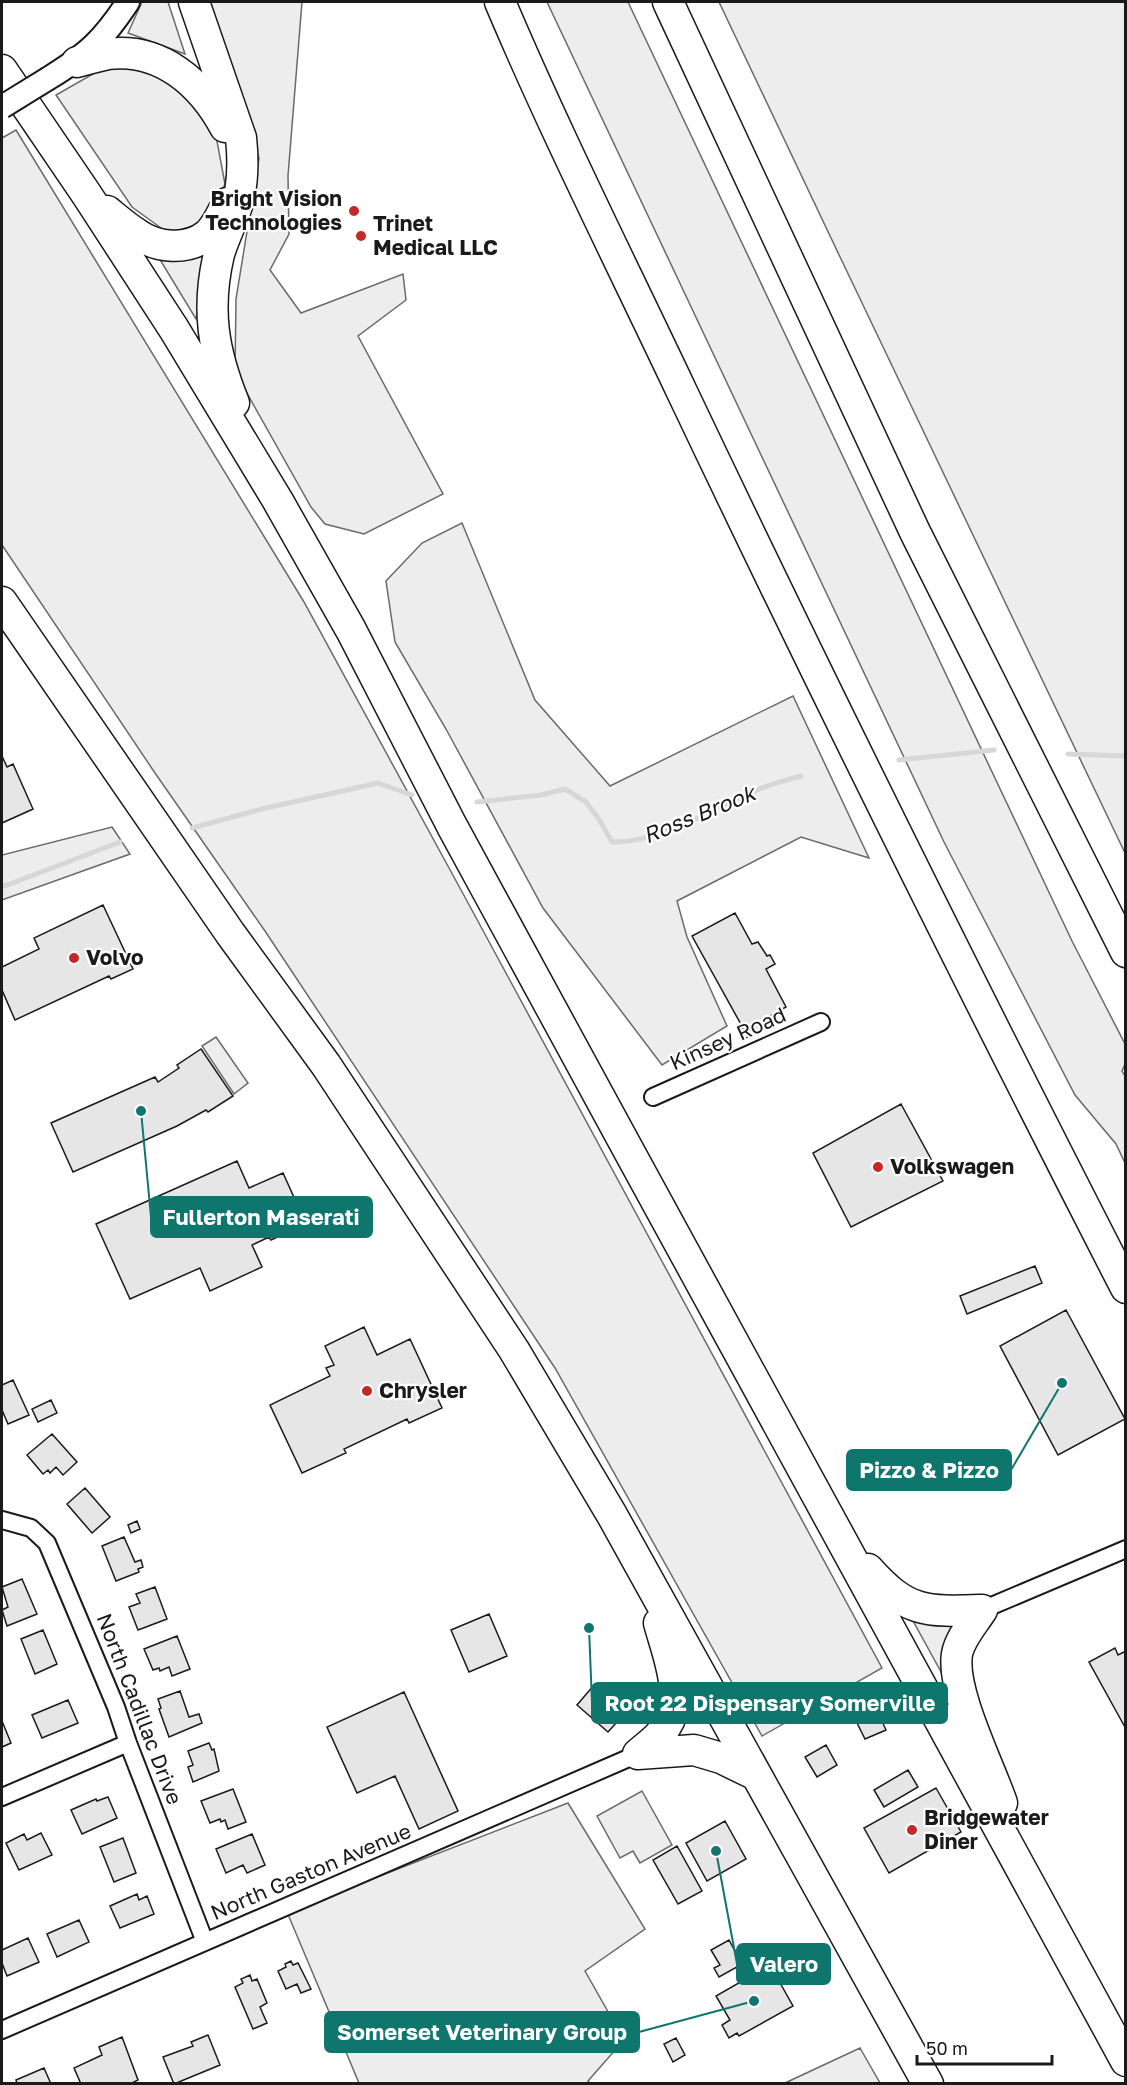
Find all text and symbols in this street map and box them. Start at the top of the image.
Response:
place label: Bright Vision Technologies [205,185,342,235]
marker: Bright Vision Technologies [347,204,361,218]
place label: Trinet Medical LLC [373,210,498,260]
marker: Trinet Medical LLC [354,229,368,243]
water label: Ross Brook [639,778,761,848]
place label: Volvo [86,944,144,970]
marker: Volvo [67,951,81,965]
street label: Kinsey Road [665,1001,790,1075]
place label: Volkswagen [890,1153,1014,1179]
marker: Volkswagen [871,1160,885,1174]
callout: Fullerton Maserati [151,1197,372,1237]
text: Fullerton Maserati [162,1203,360,1230]
place label: Chrysler [379,1377,467,1403]
marker: Chrysler [360,1384,374,1398]
callout: Pizzo & Pizzo [847,1450,1011,1490]
text: Pizzo & Pizzo [859,1456,999,1483]
street label: North Cadillac Drive [92,1609,188,1808]
callout: Root 22 Dispensary Somerville [592,1683,947,1723]
text: Root 22 Dispensary Somerville [605,1689,935,1716]
place label: Bridgewater Diner [924,1804,1049,1854]
street label: North Gaston Avenue [207,1817,415,1925]
marker: Bridgewater Diner [905,1823,919,1837]
callout: Valero [737,1944,830,1984]
text: Valero [750,1950,818,1977]
callout: Somerset Veterinary Group [325,2012,639,2052]
text: Somerset Veterinary Group [337,2018,627,2045]
scale bar [917,2028,1052,2066]
text: 50 m [926,2037,968,2059]

